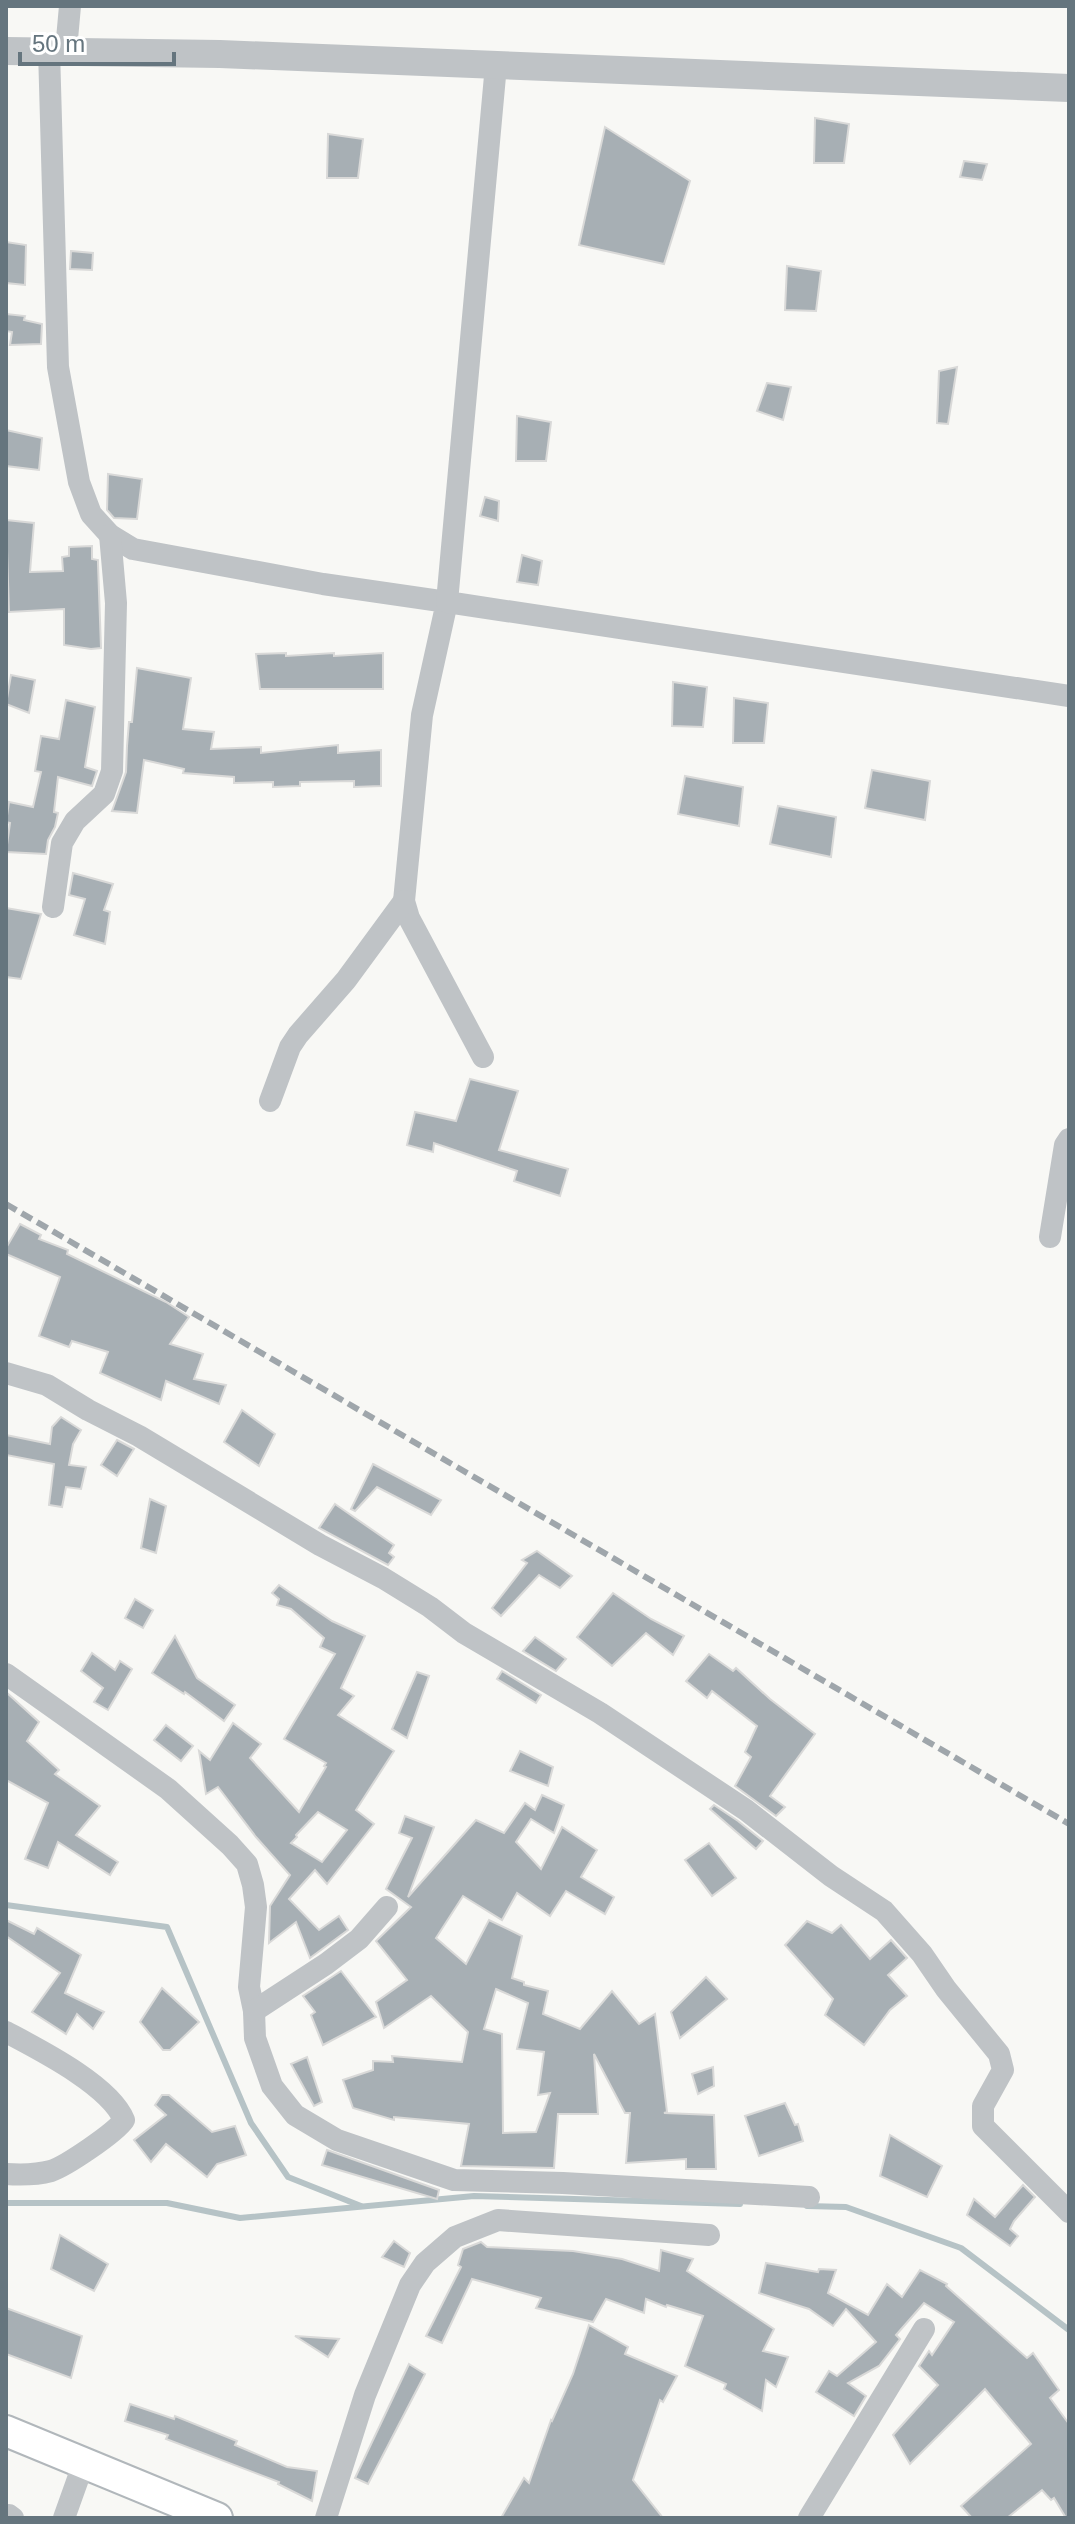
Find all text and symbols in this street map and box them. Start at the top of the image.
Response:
scale bar [20,16,174,66]
text: 50 m [32,30,85,57]

